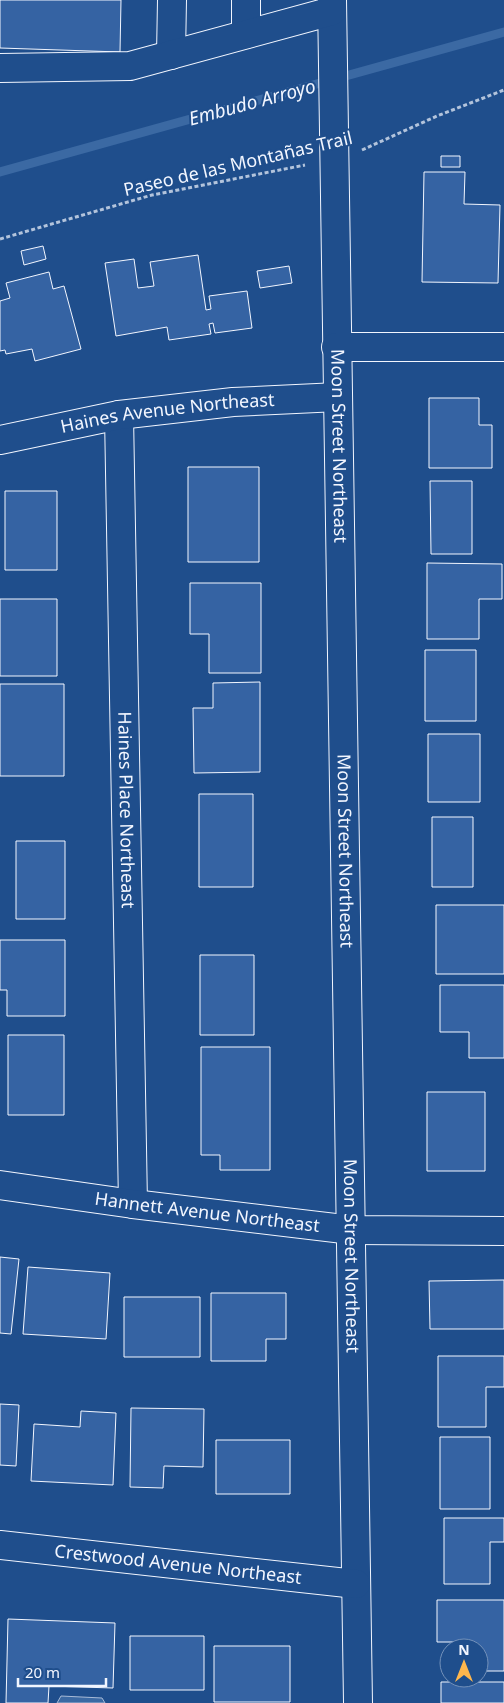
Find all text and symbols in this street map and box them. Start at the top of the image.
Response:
water label: Embudo Arroyo [186,73,318,131]
street label: Paseo de las Montañas Trail [121,125,355,201]
street label: Moon Street Northeast [326,349,353,544]
street label: Haines Avenue Northeast [58,387,275,438]
street label: Haines Place Northeast [113,711,141,909]
street label: Moon Street Northeast [333,754,359,949]
street label: Moon Street Northeast [339,1159,366,1353]
street label: Hannett Avenue Northeast [93,1186,322,1237]
street label: Crestwood Avenue Northeast [53,1538,303,1589]
north arrow [439,1638,489,1688]
text: N [458,1640,470,1659]
scale bar [18,1656,105,1688]
text: 20 m [25,1662,60,1682]

